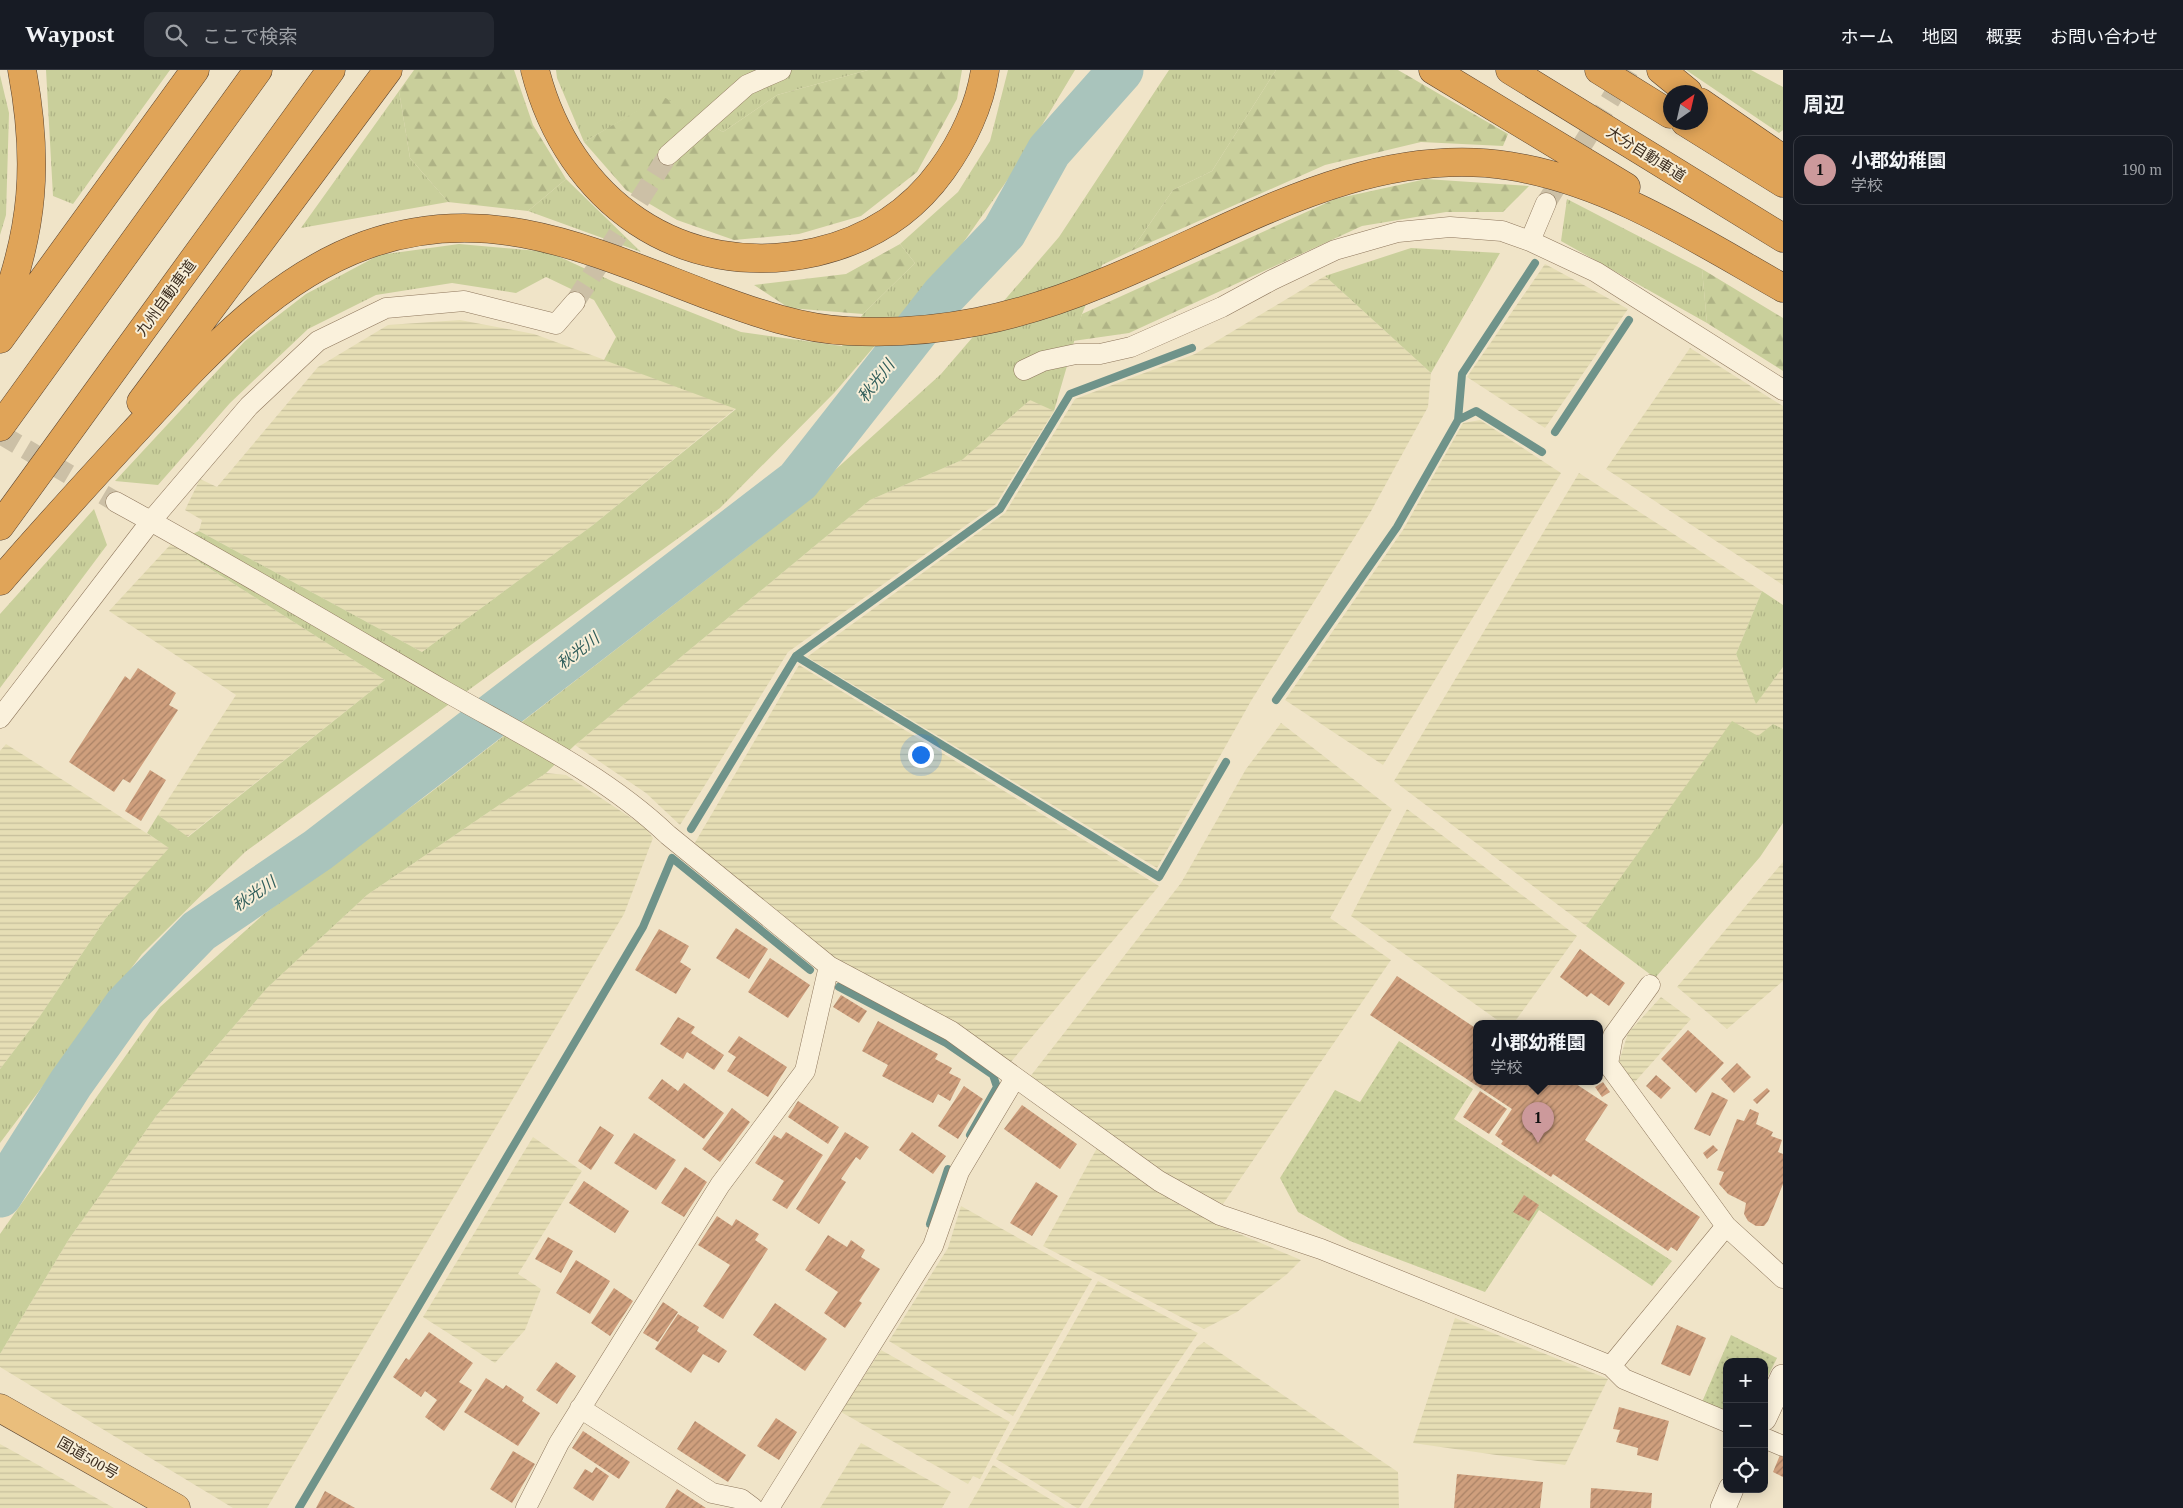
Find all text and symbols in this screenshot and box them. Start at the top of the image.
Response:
search box [144,12,494,57]
text: Waypost [25,21,114,47]
icon: search [162,21,190,49]
text: ここで検索 [202,26,297,47]
text: ホーム [1841,27,1894,47]
text: 地図 [1922,27,1958,47]
text: 概要 [1986,27,2022,47]
text: お問い合わせ [2050,27,2158,47]
north arrow [1663,85,1708,130]
text: 周辺 [1803,93,1845,117]
street label: 大分自動車道 [1604,123,1688,185]
text: 小郡幼稚園 [1851,150,1946,171]
text: 1 [1816,161,1824,178]
text: 190 m [2122,161,2162,178]
text: 学校 [1851,177,1883,194]
street label: 九州自動車道 [132,256,199,339]
water label: 秋光川 [855,355,899,405]
water label: 秋光川 [554,628,604,672]
your location [908,742,934,768]
water label: 秋光川 [229,872,280,914]
popup [1473,1020,1603,1085]
text: 小郡幼稚園 [1490,1032,1586,1053]
text: 学校 [1490,1059,1523,1076]
pin: 1 [1522,1102,1554,1143]
map controls [1723,1358,1768,1493]
button: + [1723,1358,1768,1403]
button: − [1723,1403,1768,1448]
street label: 国道500号 [55,1434,121,1482]
button: locate [1723,1448,1768,1493]

